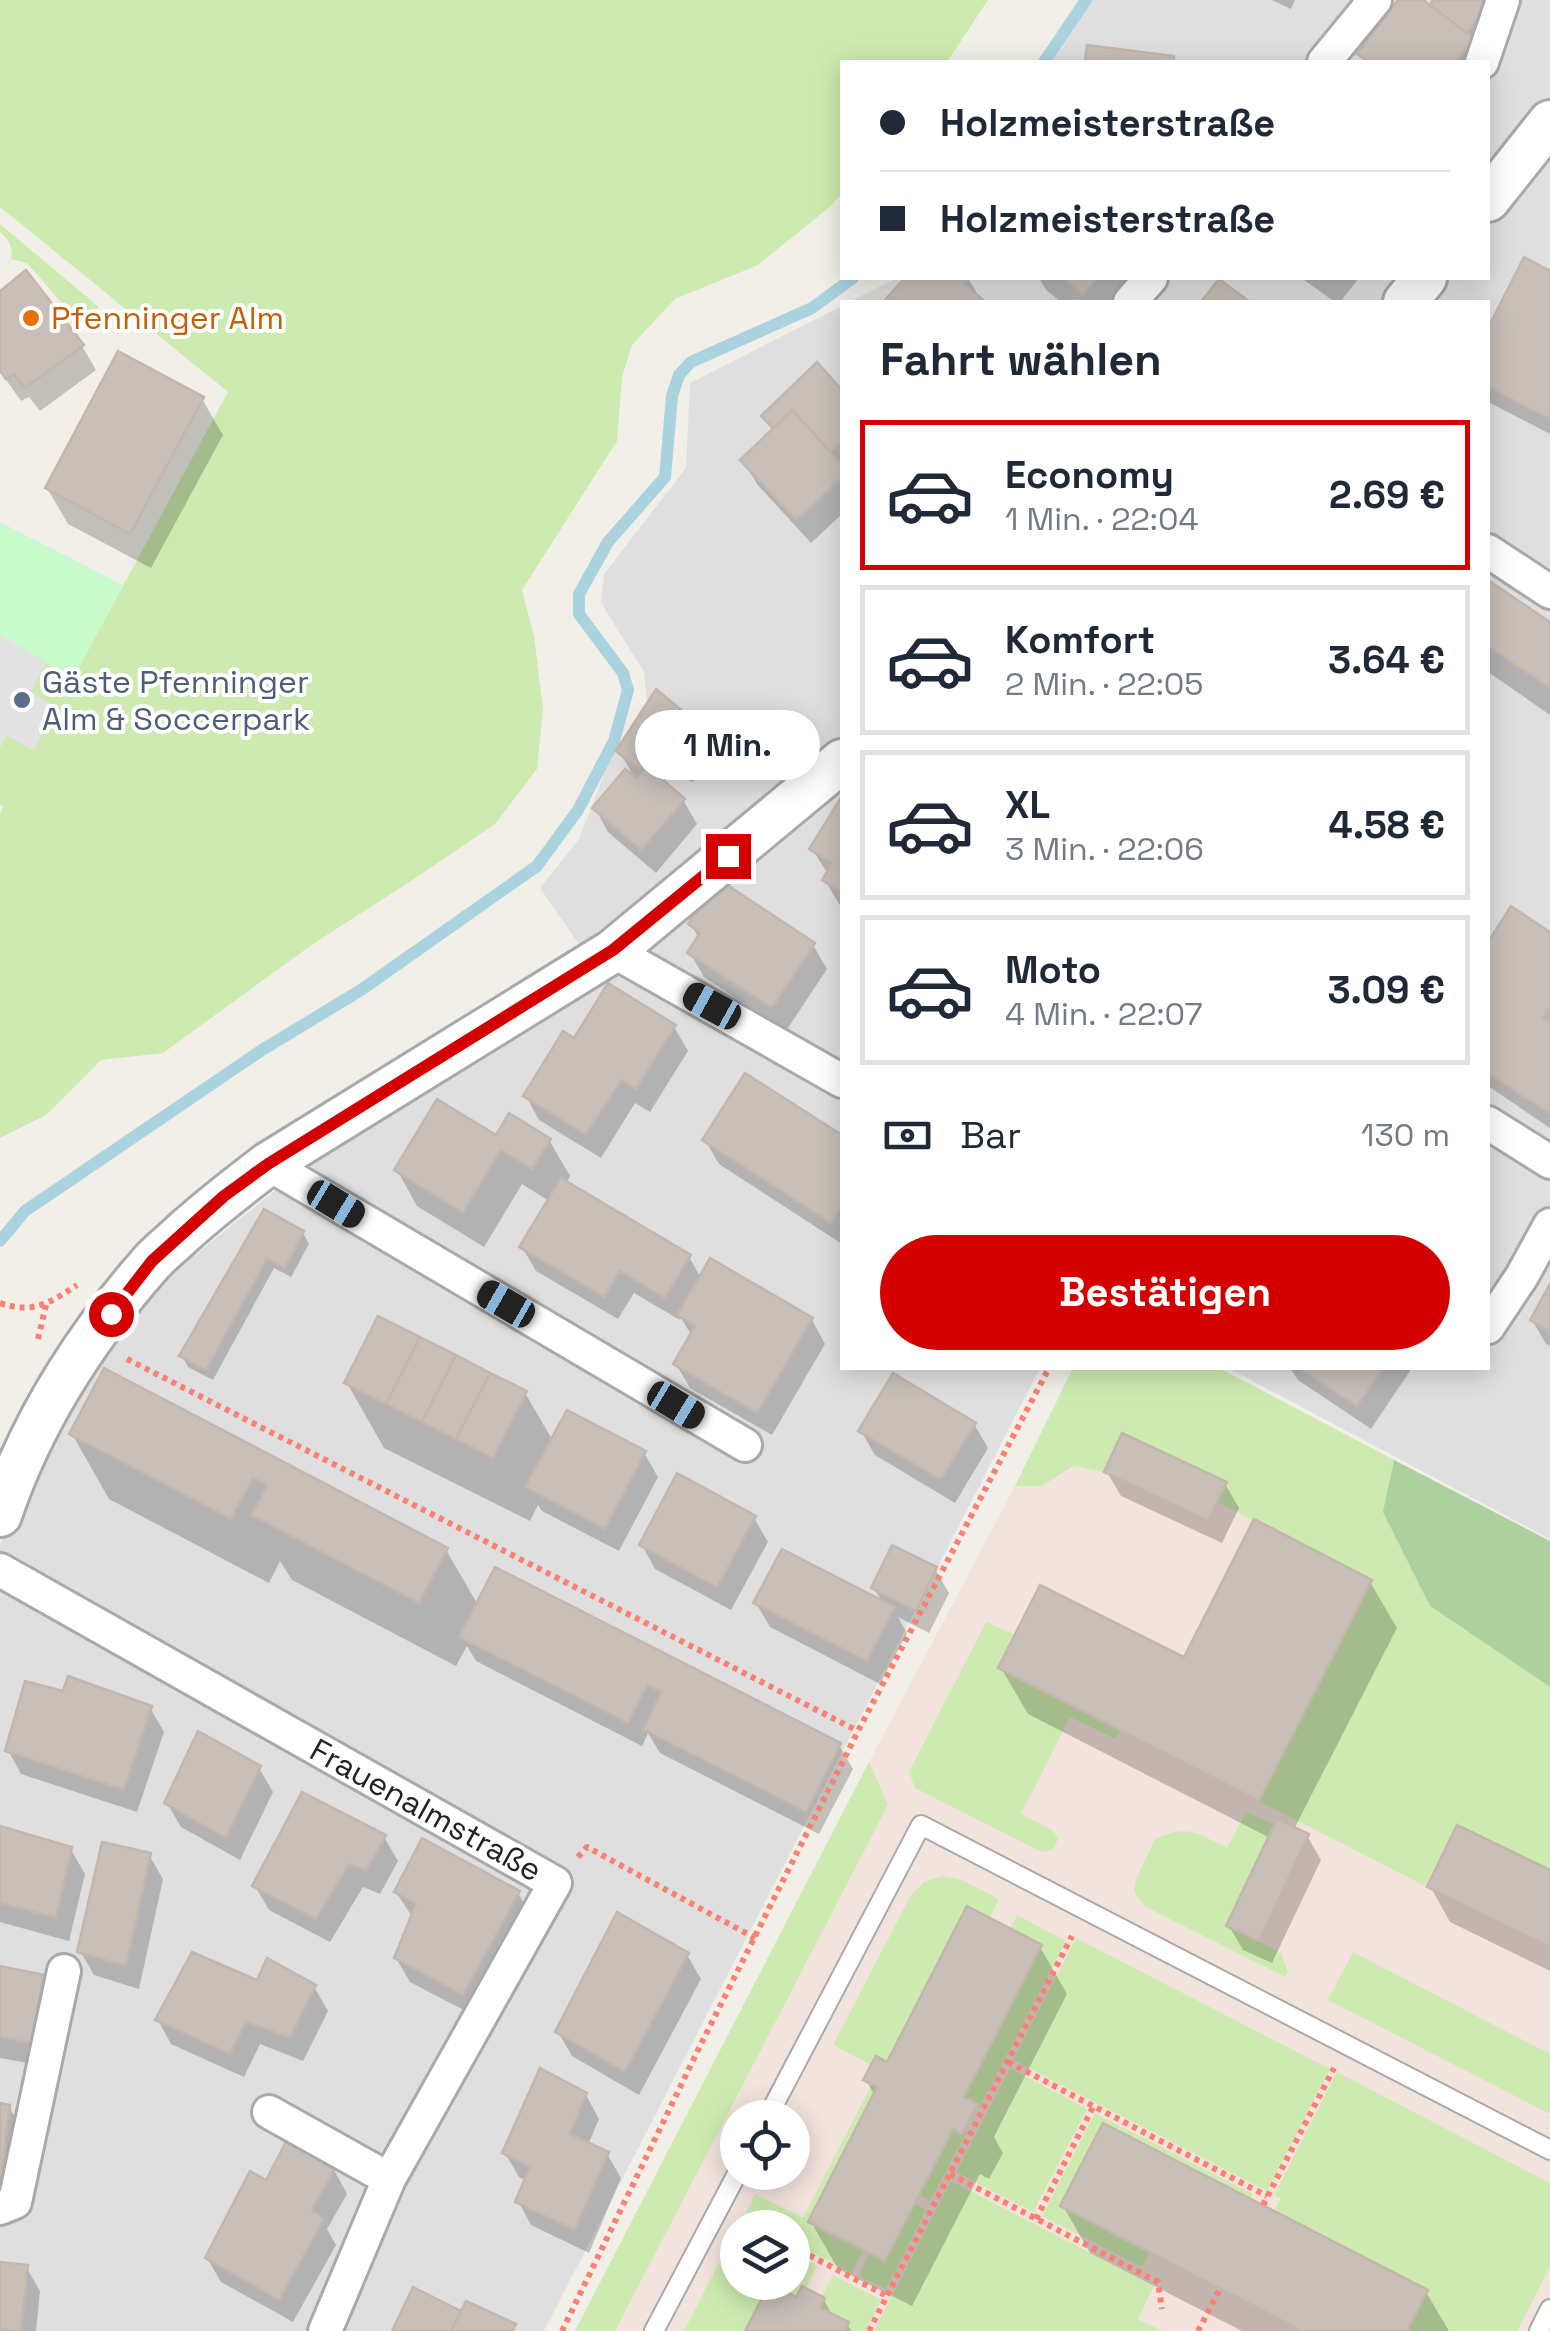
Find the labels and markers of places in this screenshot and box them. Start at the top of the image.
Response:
place label: Pfenninger Alm [51,298,284,338]
marker: Pfenninger Alm [20,307,42,329]
place label: Gäste Pfenninger Alm & Soccerpark [42,662,310,739]
marker: Gäste Pfenninger Alm & Soccerpark [11,689,33,711]

